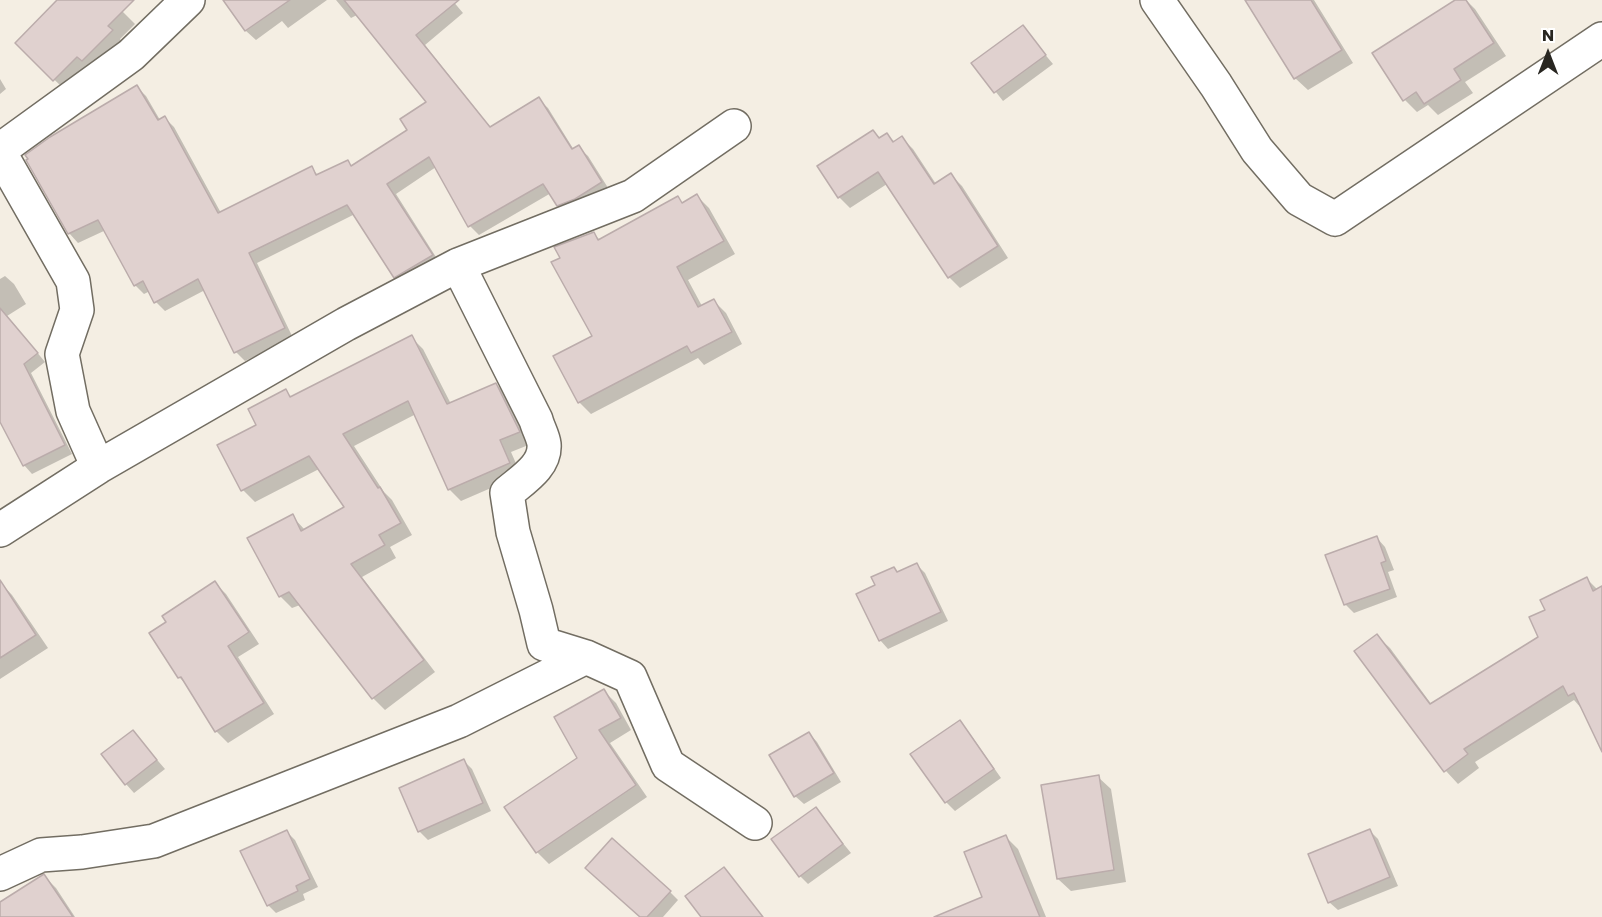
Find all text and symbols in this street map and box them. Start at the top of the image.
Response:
north arrow [1518,24,1578,84]
text: N [1542,24,1554,47]

